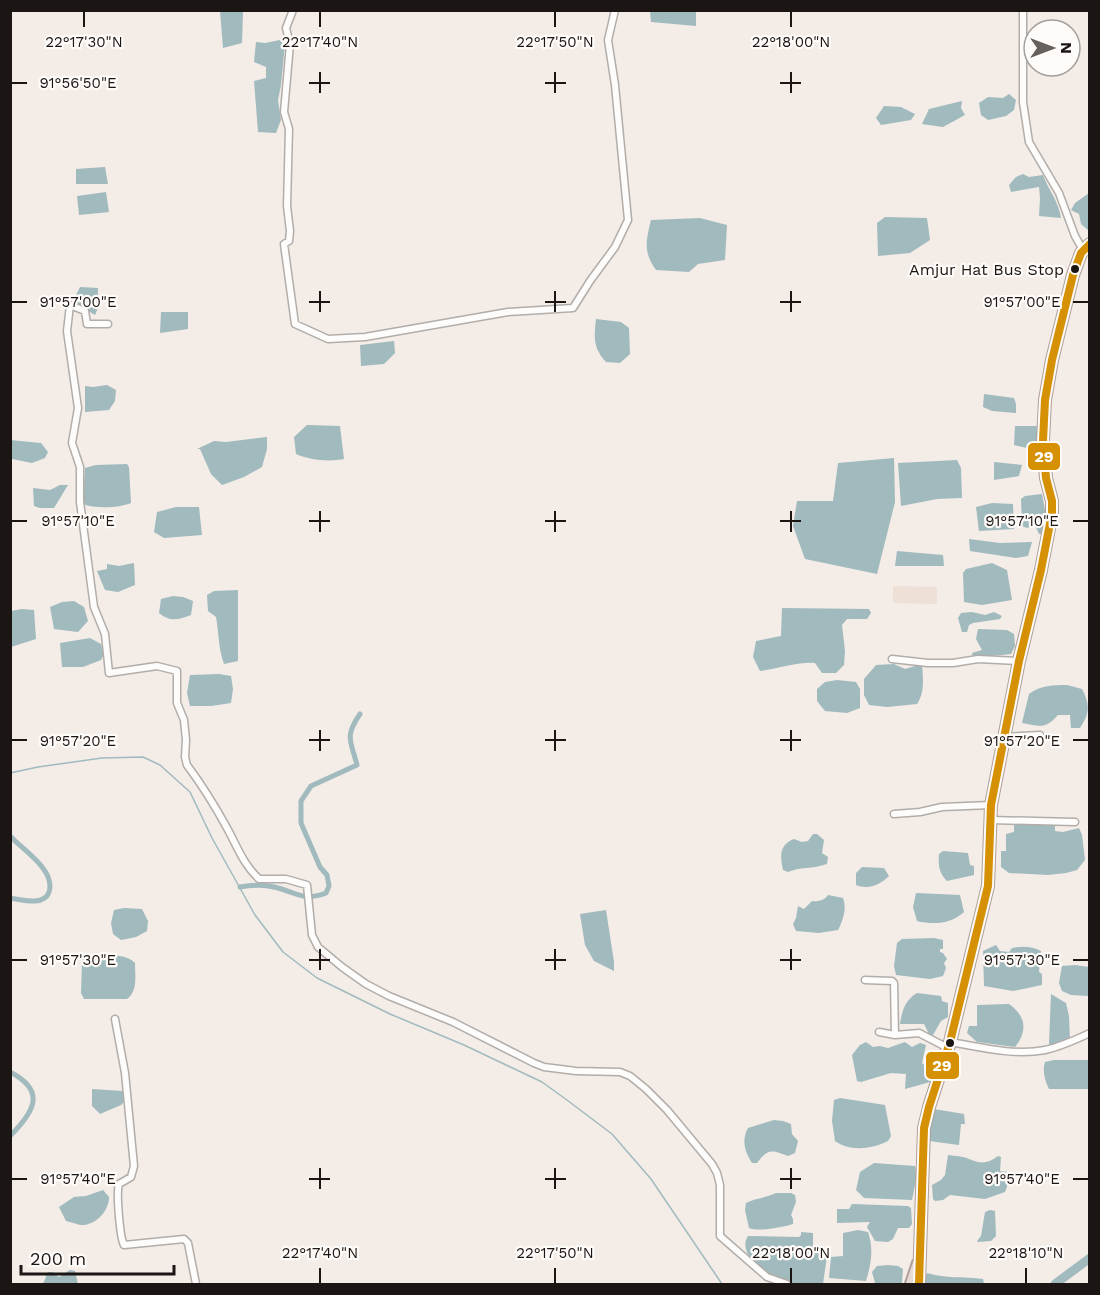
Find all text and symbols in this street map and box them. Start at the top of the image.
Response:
north arrow [1022,18,1082,78]
text: 22°17'30"N [45,33,123,51]
text: 22°17'40"N [282,33,358,51]
text: 22°17'50"N [516,33,594,51]
text: 22°18'00"N [752,33,830,51]
text: N [1057,42,1076,54]
text: 91°56'50"E [39,74,117,92]
place label: Amjur Hat Bus Stop [909,260,1064,279]
marker: Amjur Hat Bus Stop [1069,263,1081,275]
text: 91°57'00"E [40,293,116,311]
text: 91°57'00"E [984,293,1060,311]
line badge: 29 [1027,442,1061,471]
text: 29 [1034,447,1054,466]
text: 91°57'10"E [41,512,115,530]
text: 91°57'10"E [985,512,1059,530]
text: 91°57'20"E [40,732,116,750]
text: 91°57'20"E [984,732,1060,750]
text: 91°57'30"E [40,951,116,969]
text: 91°57'30"E [984,951,1060,969]
unlabelled marker [944,1037,956,1049]
line badge: 29 [925,1051,960,1080]
text: 29 [932,1056,952,1075]
text: 91°57'40"E [40,1170,116,1188]
text: 91°57'40"E [984,1170,1060,1188]
scale bar [21,1238,174,1276]
text: 22°17'40"N [282,1244,358,1262]
text: 22°17'50"N [516,1244,594,1262]
text: 22°18'00"N [752,1244,830,1262]
text: 22°18'10"N [988,1244,1064,1262]
text: 200 m [30,1248,86,1269]

